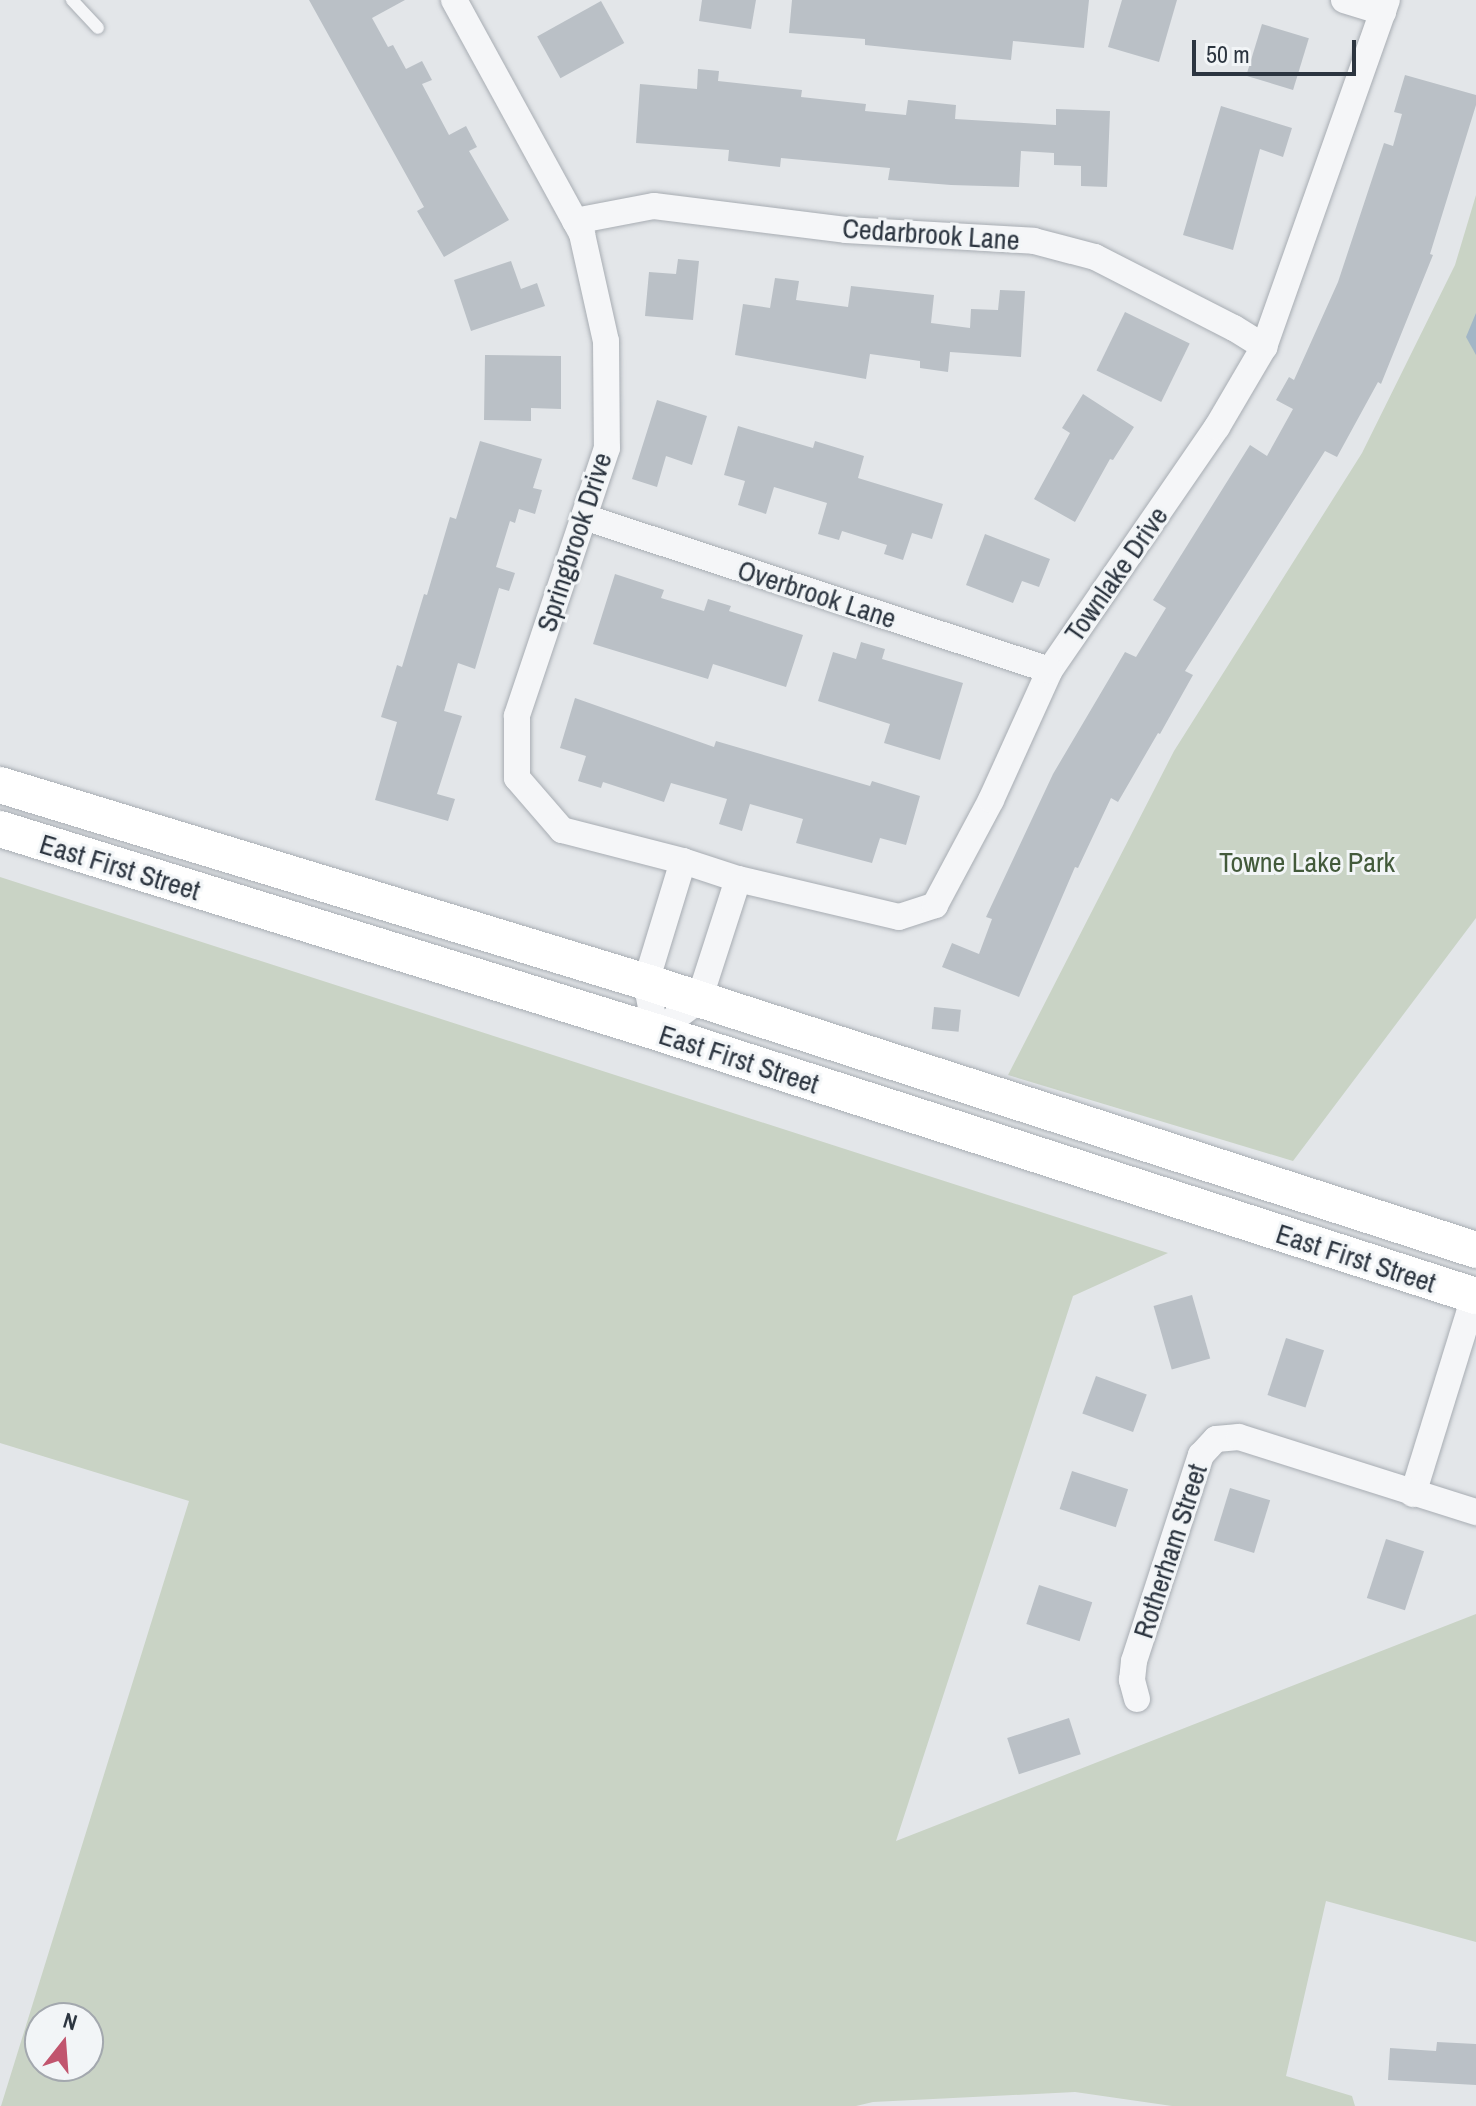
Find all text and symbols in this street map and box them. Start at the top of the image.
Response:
scale bar [1196,24,1360,74]
text: 50 m [1206,38,1250,70]
street label: Cedarbrook Lane [841,211,1021,257]
street label: Springbrook Drive [529,448,619,636]
street label: Townlake Drive [1057,500,1175,648]
street label: Overbrook Lane [734,553,900,635]
street label: East First Street [36,827,204,907]
park label: Towne Lake Park [1219,845,1395,879]
street label: East First Street [655,1017,823,1101]
street label: East First Street [1272,1216,1440,1300]
street label: Rotherham Street [1126,1460,1214,1642]
north arrow [24,2002,104,2082]
text: N [60,2005,81,2037]

